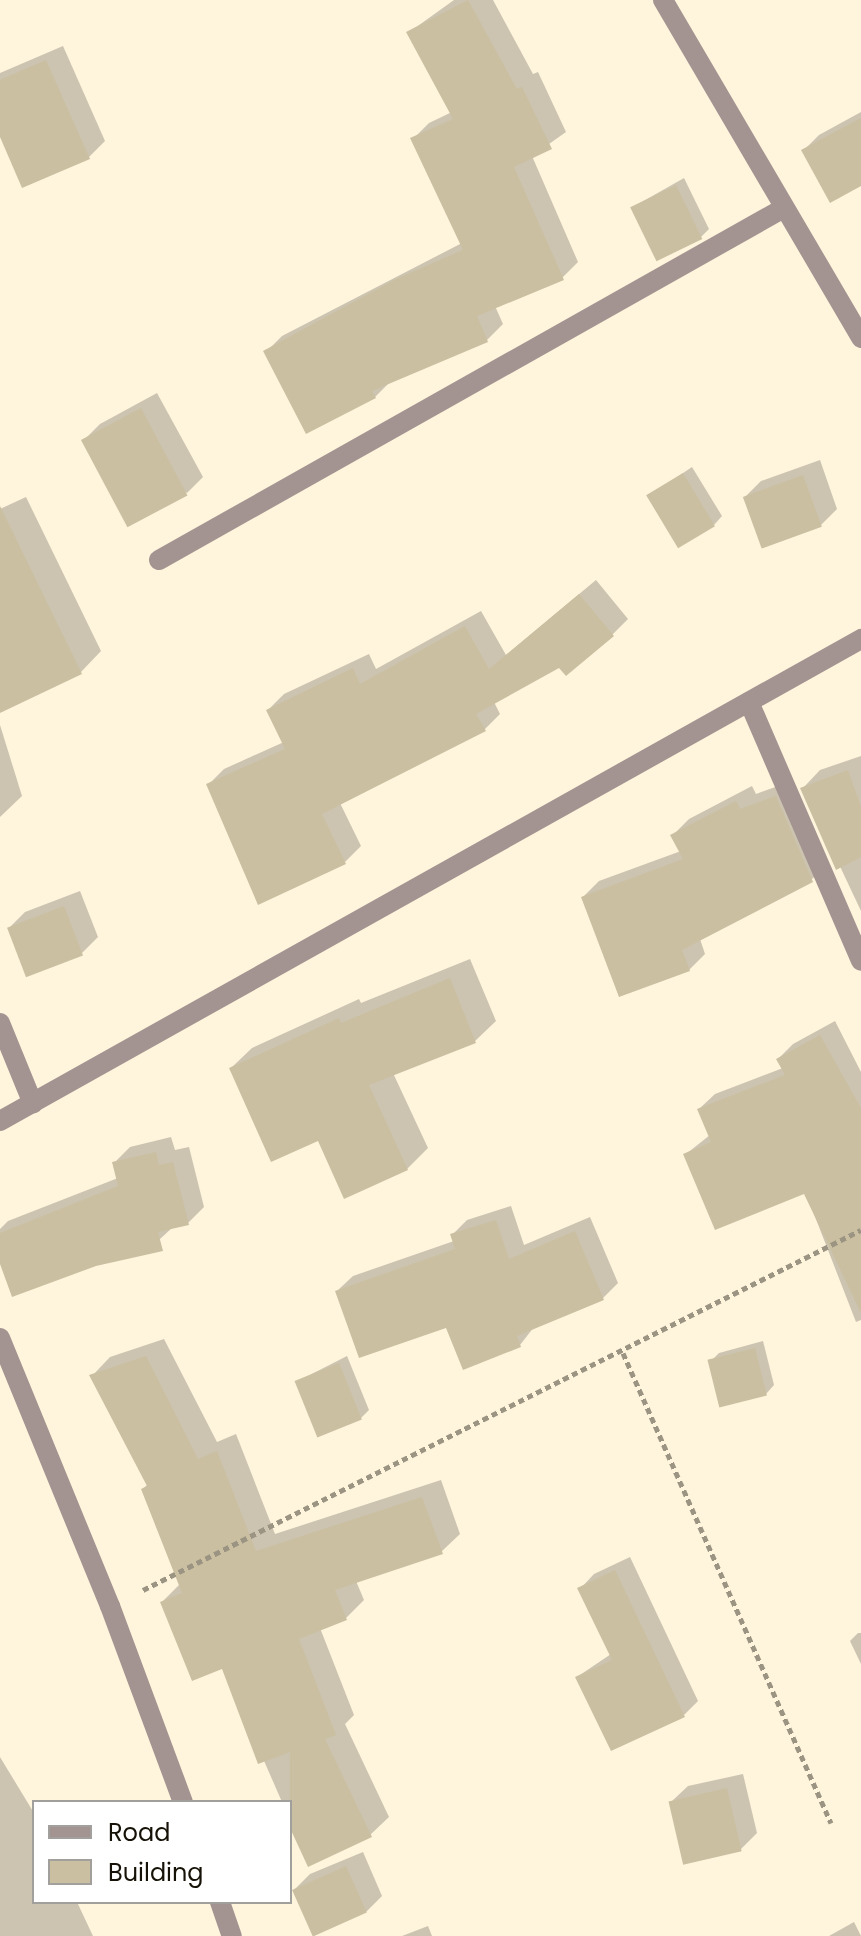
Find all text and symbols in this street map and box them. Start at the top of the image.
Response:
legend [32,1800,292,1904]
text: Road [108,1816,170,1849]
text: Building [108,1856,204,1889]

